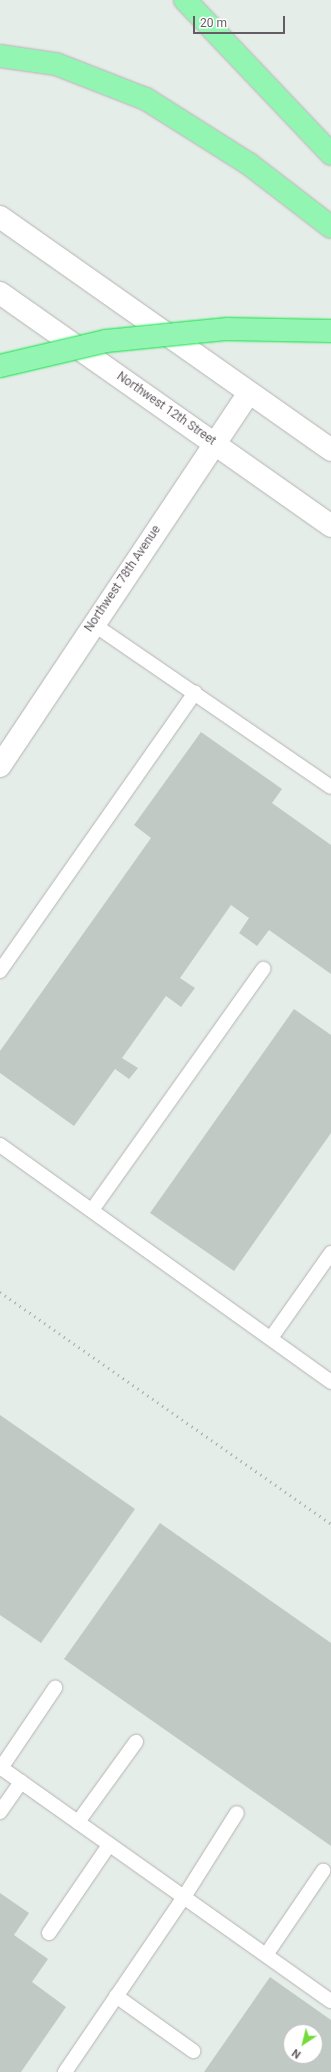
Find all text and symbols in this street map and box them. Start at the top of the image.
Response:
scale bar [195,8,287,34]
text: 20 m [200,16,227,30]
street label: Northwest 12th Street [114,369,218,449]
street label: Northwest 78th Avenue [82,523,164,635]
north arrow [283,2024,323,2064]
text: N [290,2046,303,2061]

